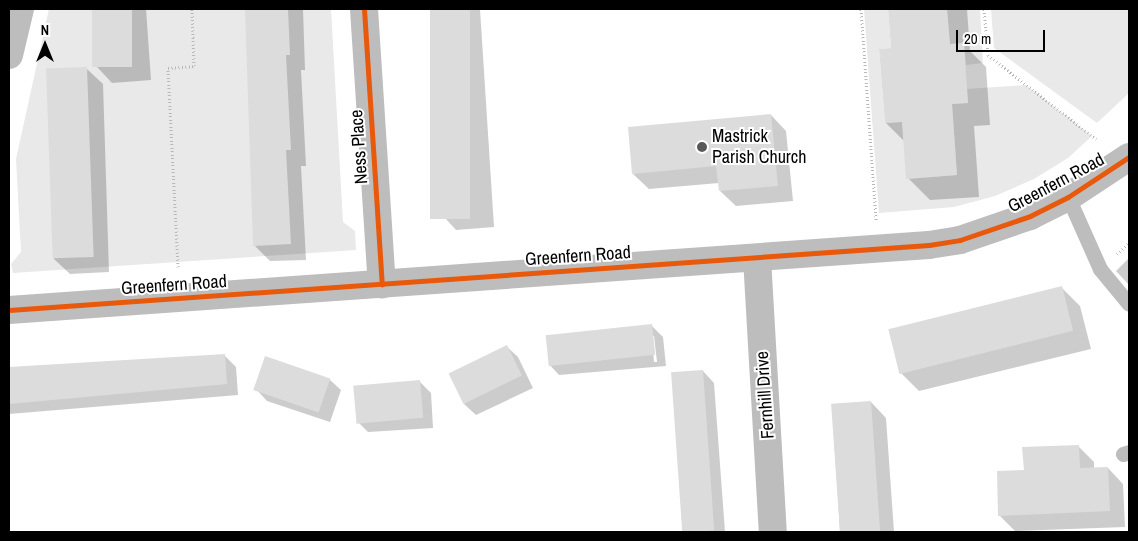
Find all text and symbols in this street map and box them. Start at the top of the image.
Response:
north arrow [20,20,70,70]
scale bar [958,20,1047,52]
text: N [41,21,49,39]
text: 20 m [964,28,991,49]
street label: Ness Place [346,109,372,185]
place label: Mastrick Parish Church [712,126,806,168]
marker: Mastrick Parish Church [696,141,708,153]
street label: Greenfern Road [1004,149,1108,217]
street label: Greenfern Road [524,242,632,270]
street label: Greenfern Road [120,271,228,299]
street label: Fernhill Drive [751,350,779,440]

